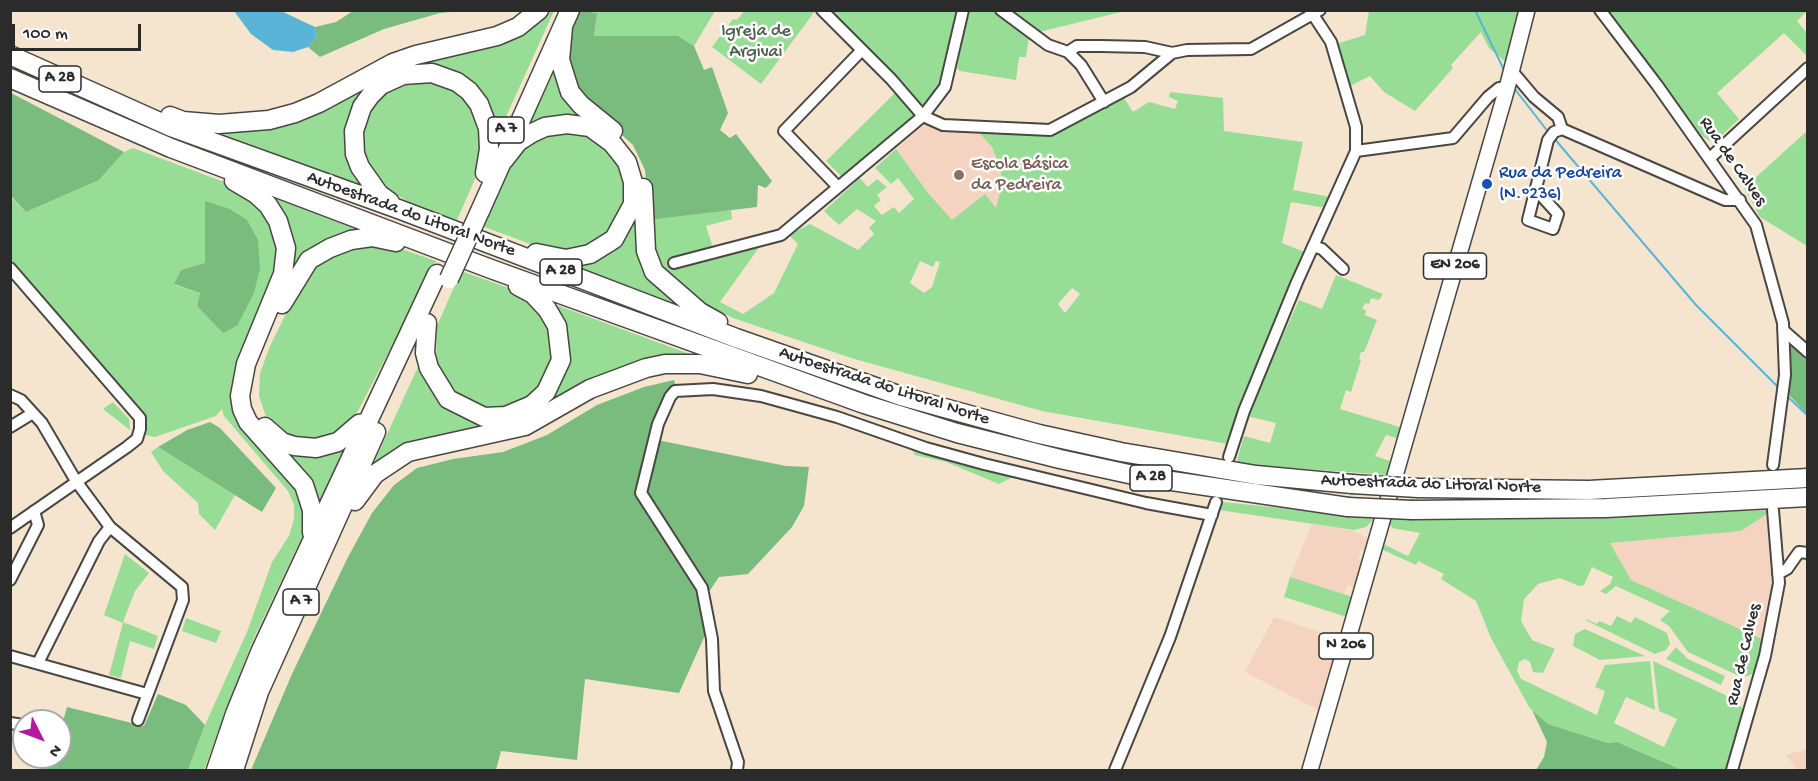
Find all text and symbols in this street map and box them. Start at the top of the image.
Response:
scale bar [15,12,144,50]
park label: Igreja de Argivai [721,21,791,63]
text: 100 m [23,24,68,45]
road number: A 28 [39,66,81,92]
street label: Rua de Calves [1693,113,1771,211]
road number: A 7 [488,117,524,143]
place label: Escola Básica da Pedreira [971,154,1068,196]
place label: Rua da Pedreira (N.º236) [1499,163,1622,206]
street label: Autoestrada do Litoral Norte [304,167,518,263]
marker: Escola Básica da Pedreira [952,168,966,182]
marker: Rua da Pedreira (N.º236) [1480,177,1494,191]
road number: EN 206 [1424,253,1486,279]
road number: A 28 [540,259,582,285]
street label: Autoestrada do Litoral Norte [776,343,992,431]
road number: A 28 [1130,465,1172,491]
street label: Autoestrada do Litoral Norte [1321,470,1541,500]
road number: A 7 [283,589,319,615]
street label: Rua de Calves [1723,602,1767,708]
road number: N 206 [1319,633,1373,659]
north arrow [12,709,72,769]
text: N [44,740,65,760]

